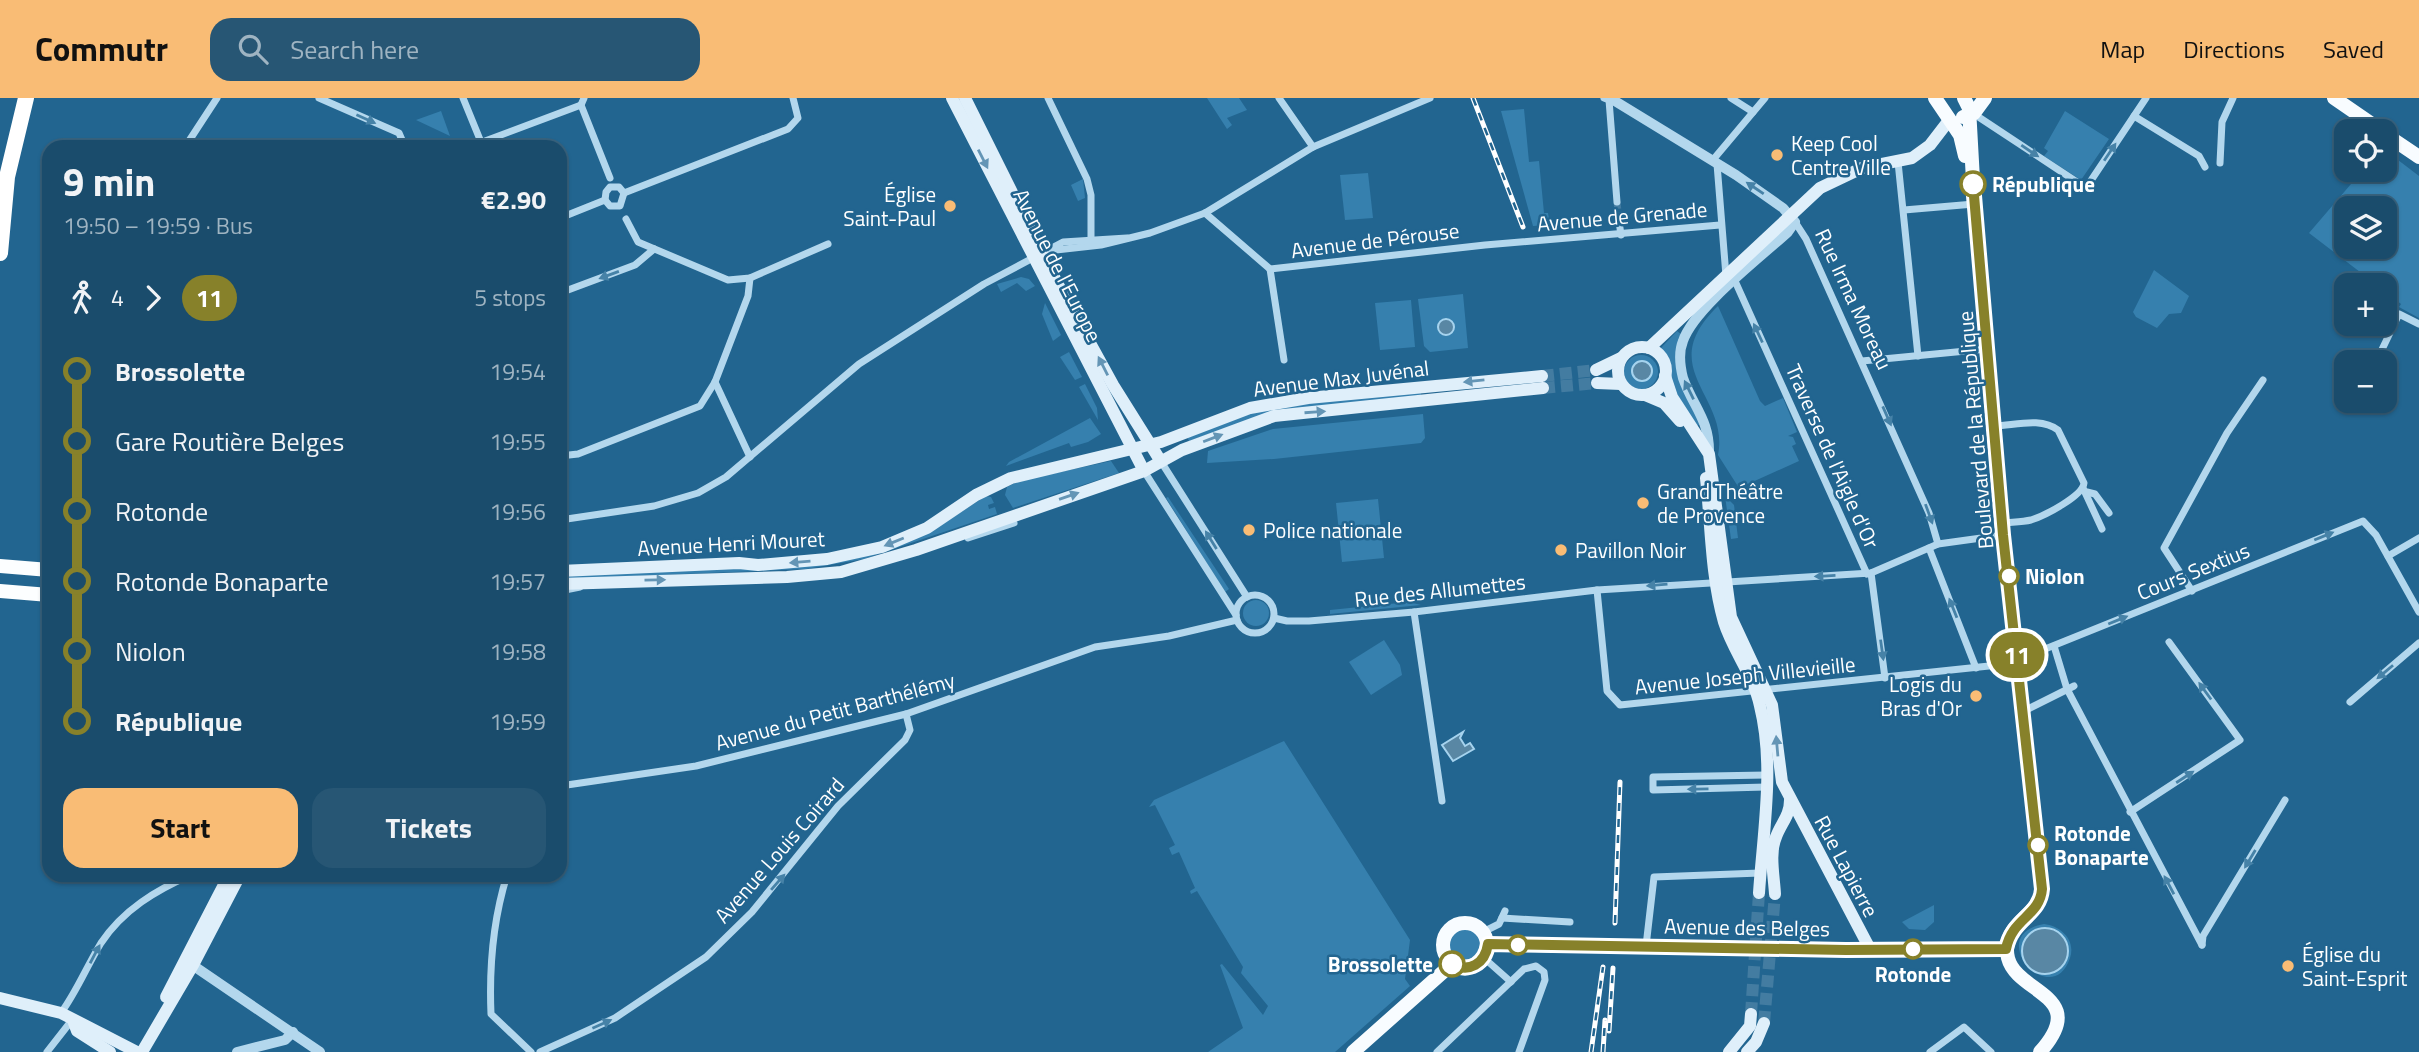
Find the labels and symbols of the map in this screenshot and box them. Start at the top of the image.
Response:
one-way arrow [356,113,377,124]
place label: Keep Cool Centre Ville [1791,127,1891,183]
one-way arrow [2103,142,2116,162]
one-way arrow [2020,144,2040,157]
marker: Keep Cool Centre Ville [1769,147,1785,163]
one-way arrow [977,149,988,169]
place label: République [1992,168,2095,200]
marker: République [1960,171,1986,197]
place label: Église Saint-Paul [843,178,936,234]
one-way arrow [1746,181,1764,195]
street label: Avenue de l'Europe [1006,183,1110,347]
street label: Avenue de Grenade [1536,193,1708,239]
marker: Église Saint-Paul [942,198,958,214]
street label: Avenue de Pérouse [1289,214,1461,266]
street label: Rue Irma Moreau [1807,223,1901,375]
one-way arrow [599,270,620,281]
street label: Boulevard de la République [1949,310,2001,550]
one-way arrow [1752,323,1764,343]
street label: Avenue Max Juvénal [1251,351,1431,405]
one-way arrow [1097,356,1108,376]
street label: Traverse de l'Aigle d'Or [1778,359,1888,553]
one-way arrow [1463,376,1485,387]
one-way arrow [1683,380,1695,400]
one-way arrow [1304,406,1326,417]
one-way arrow [1882,406,1893,427]
one-way arrow [1203,432,1224,443]
place label: Grand Théâtre de Provence [1657,475,1783,531]
one-way arrow [1058,490,1079,501]
marker: Grand Théâtre de Provence [1635,495,1651,511]
one-way arrow [1924,504,1935,525]
place label: Police nationale [1263,514,1402,546]
street label: Avenue Henri Mouret [637,522,826,564]
marker: Police nationale [1241,522,1257,538]
one-way arrow [1204,530,1217,549]
one-way arrow [2314,531,2335,542]
place label: Pavillon Noir [1575,534,1686,566]
street label: Cours Sextius [2132,534,2254,608]
one-way arrow [884,536,905,547]
marker: Pavillon Noir [1553,542,1569,558]
one-way arrow [789,557,811,568]
place label: Niolon [2025,560,2085,592]
street label: Rue des Allumettes [1353,565,1527,615]
marker: Niolon [1999,566,2019,586]
one-way arrow [1813,570,1835,581]
one-way arrow [645,575,667,586]
one-way arrow [1646,580,1668,591]
one-way arrow [1948,597,1959,618]
one-way arrow [2107,615,2128,626]
line badge: 11 [1986,632,2048,678]
one-way arrow [1876,639,1887,661]
street label: Avenue Joseph Villevieille [1633,647,1857,703]
street label: Avenue du Petit Barthélémy [712,664,958,758]
one-way arrow [2376,665,2394,680]
place label: Logis du Bras d'Or [1880,668,1962,724]
one-way arrow [2198,682,2212,700]
marker: Logis du Bras d'Or [1968,688,1984,704]
one-way arrow [1771,735,1782,757]
street label: Avenue Louis Coirard [706,770,852,930]
one-way arrow [2176,770,2195,783]
one-way arrow [1686,783,1708,794]
street label: Rue Lapierre [1807,809,1887,923]
place label: Rotonde Bonaparte [2054,817,2149,873]
marker: Rotonde Bonaparte [2028,835,2048,855]
one-way arrow [2244,849,2256,868]
one-way arrow [770,873,786,891]
one-way arrow [2163,876,2175,895]
street label: Avenue des Belges [1664,910,1830,944]
unlabelled marker [1508,935,1528,955]
place label: Église du Saint-Esprit [2302,938,2408,994]
marker: Rotonde [1903,939,1923,959]
one-way arrow [89,945,101,964]
place label: Brossolette [1328,948,1433,980]
marker: Brossolette [1439,951,1465,977]
place label: Rotonde [1875,958,1951,990]
marker: Église du Saint-Esprit [2280,958,2296,974]
one-way arrow [592,1018,612,1030]

